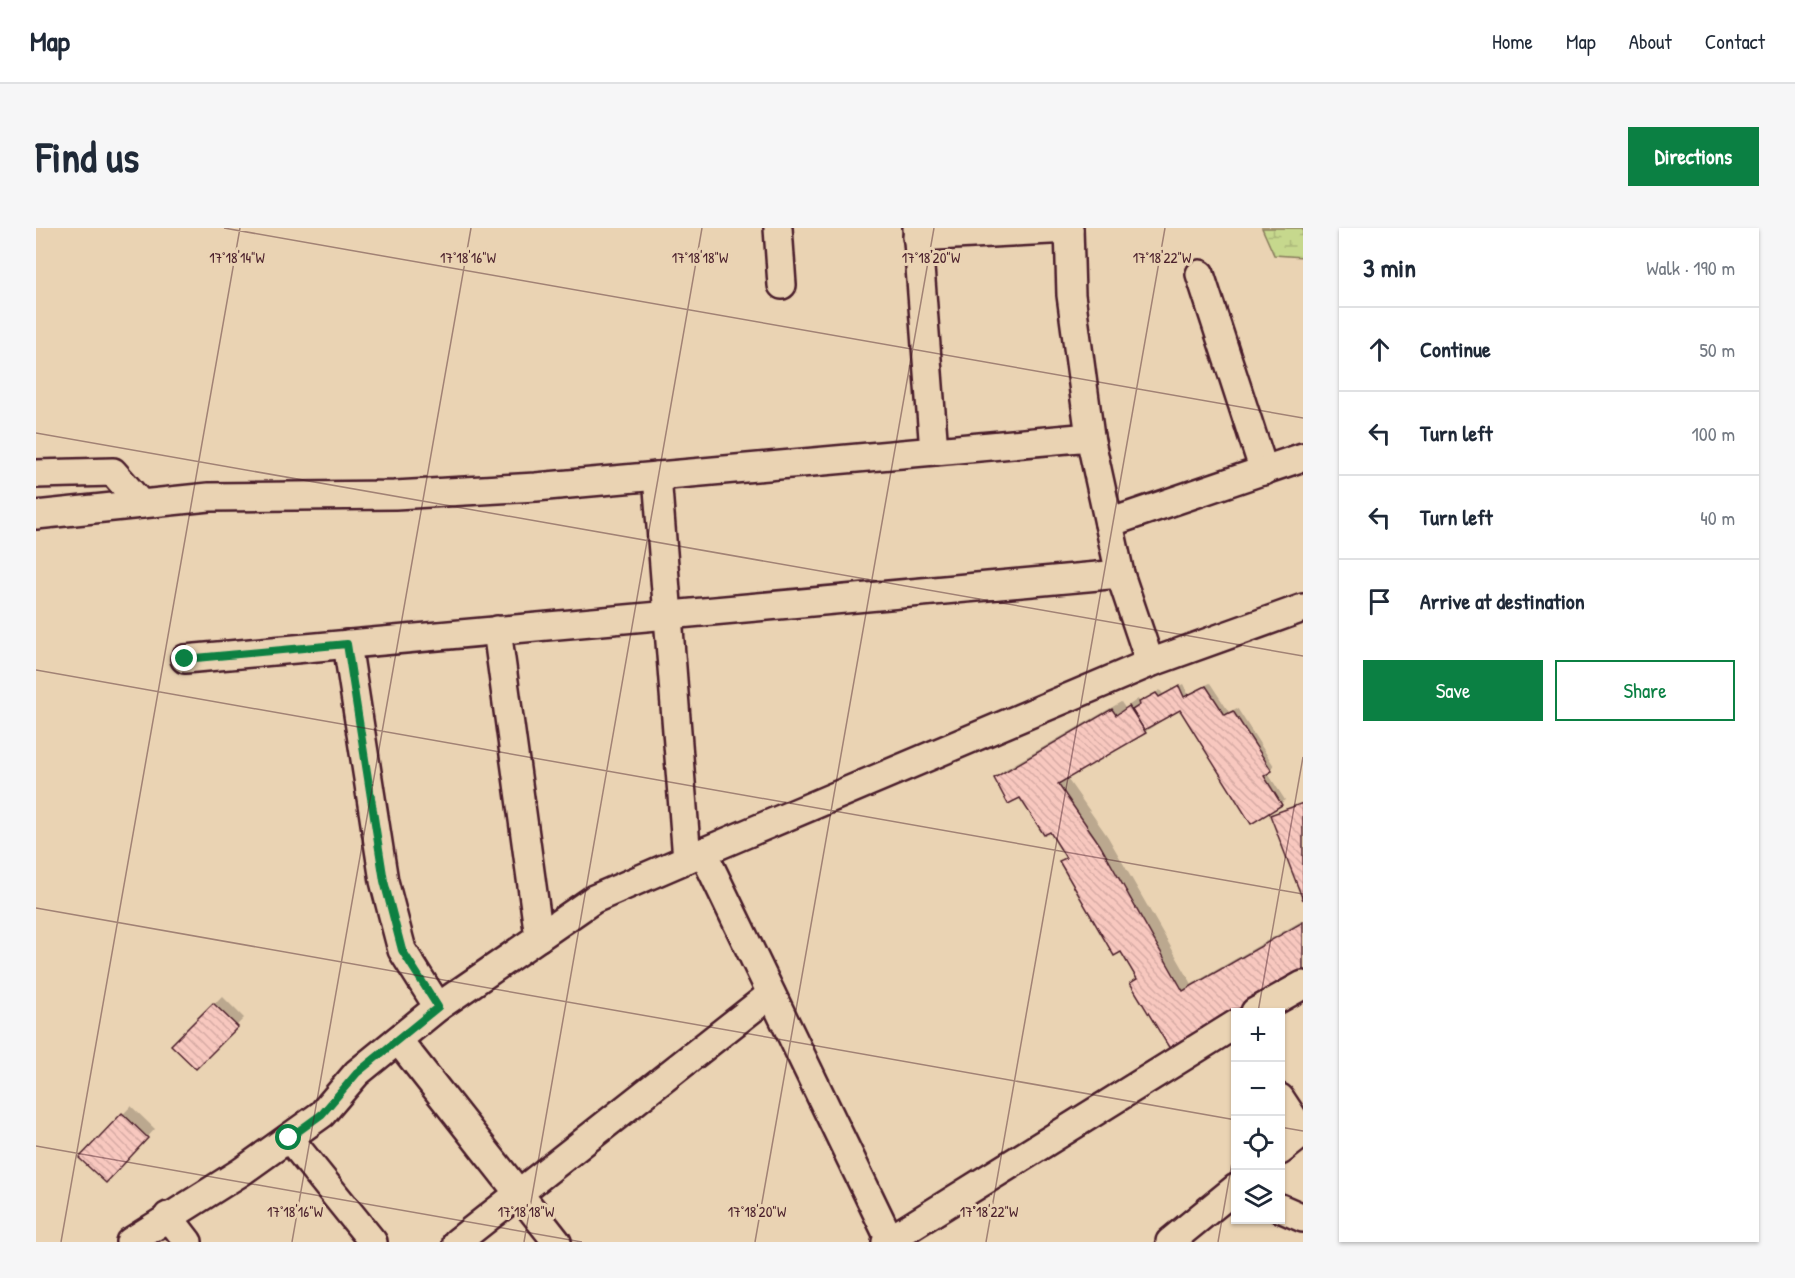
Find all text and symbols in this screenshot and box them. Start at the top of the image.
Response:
text: Map [30,22,70,60]
text: Home [1492,27,1533,56]
text: Map [1566,27,1596,56]
text: About [1629,27,1672,56]
text: Contact [1705,27,1765,56]
button: Directions [1628,127,1759,186]
text: Find us [36,128,139,185]
text: 17°18'14"W [209,247,266,268]
text: 17°18'16"W [440,247,497,268]
text: 17°18'18"W [672,247,729,268]
text: 17°18'20"W [902,247,961,268]
text: 17°18'22"W [1133,247,1192,268]
text: 3 min [1363,250,1416,285]
text: Walk · 190 m [1646,254,1735,281]
icon: ahead [1363,333,1396,366]
text: Continue [1420,334,1491,364]
text: 50 m [1699,336,1735,363]
icon: left [1363,417,1396,450]
text: Turn left [1420,418,1493,448]
text: 100 m [1692,420,1735,447]
icon: left [1363,501,1396,534]
text: Turn left [1420,502,1493,532]
text: 40 m [1700,504,1735,531]
icon: arrive [1363,585,1396,618]
text: Arrive at destination [1420,586,1585,616]
route end [171,645,197,671]
button: Save [1363,660,1543,721]
button: Share [1555,660,1735,721]
map controls [1231,1008,1285,1224]
button: + [1231,1008,1285,1062]
button: − [1231,1062,1285,1116]
button: locate [1231,1116,1285,1170]
route start [275,1124,301,1150]
button: layers [1231,1170,1285,1224]
text: 17°18'16"W [267,1201,324,1222]
text: 17°18'18"W [498,1201,555,1222]
text: 17°18'20"W [728,1201,787,1222]
text: 17°18'22"W [960,1201,1019,1222]

